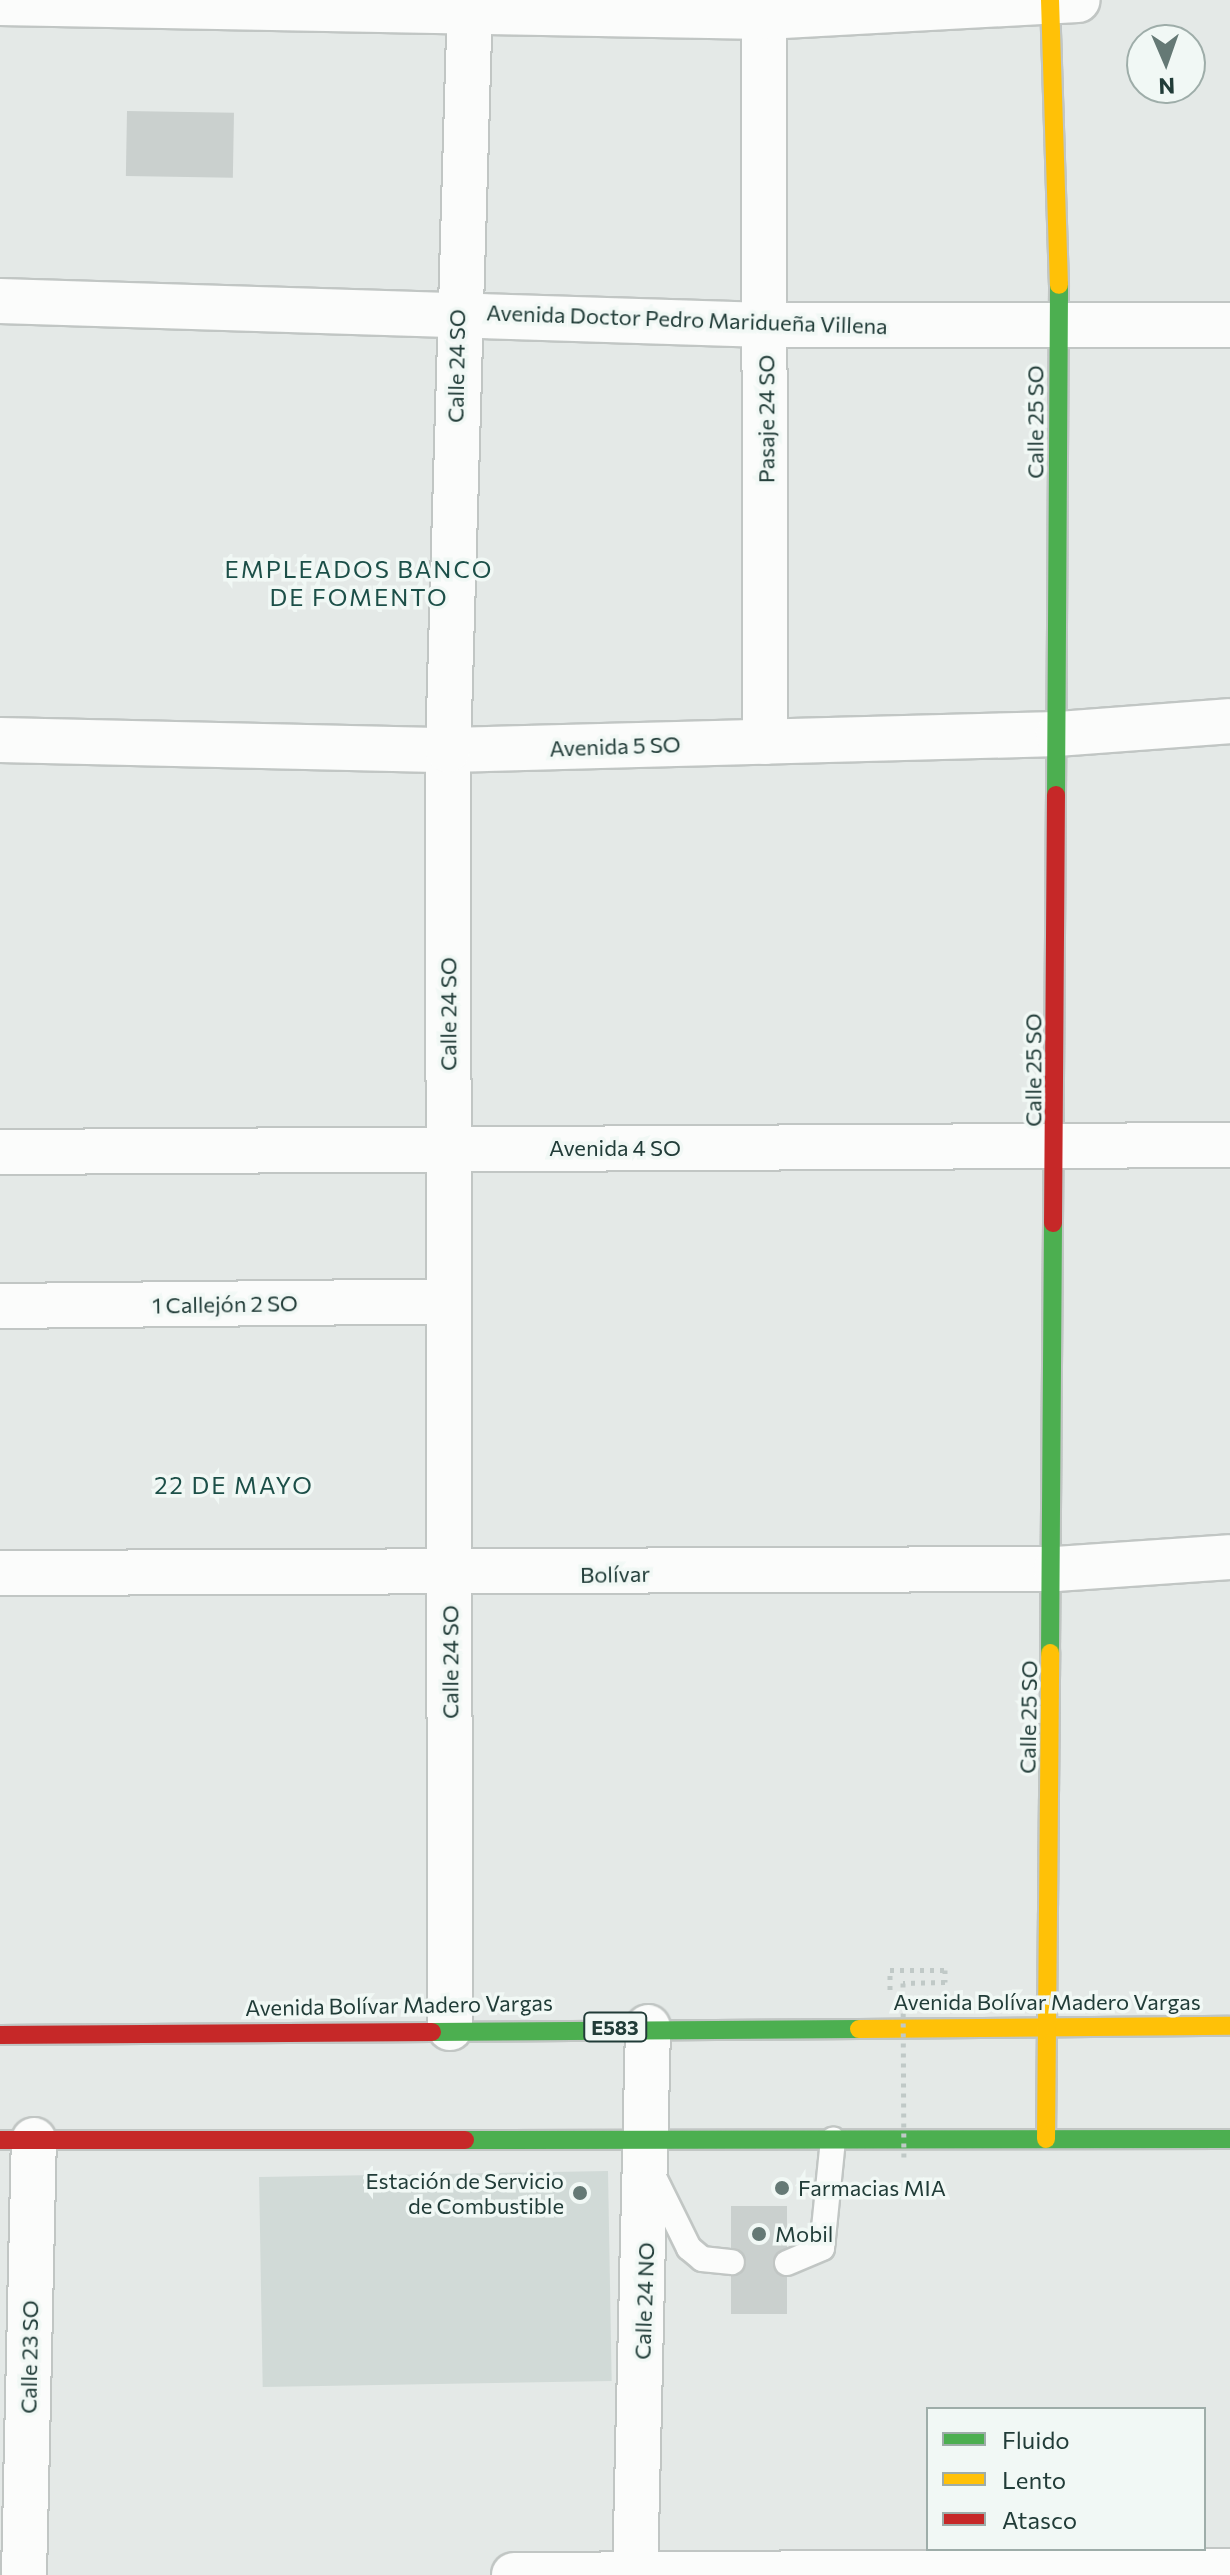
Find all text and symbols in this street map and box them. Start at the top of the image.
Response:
north arrow [1126,24,1206,104]
text: N [1158,73,1176,100]
street label: Avenida Doctor Pedro Maridueña Villena [486,299,888,339]
street label: Calle 24 SO [442,309,470,423]
street label: Pasaje 24 SO [753,355,779,483]
street label: Calle 25 SO [1022,365,1048,479]
district label: EMPLEADOS BANCO DE FOMENTO [225,555,493,611]
street label: Avenida 5 SO [549,731,681,761]
street label: Calle 24 SO [435,957,461,1071]
street label: Calle 25 SO [1020,1013,1046,1127]
street label: Avenida 4 SO [549,1135,681,1161]
street label: 1 Callejón 2 SO [152,1290,298,1318]
district label: 22 DE MAYO [154,1471,314,1499]
street label: Bolívar [580,1560,650,1588]
street label: Calle 24 SO [437,1605,463,1719]
street label: Calle 25 SO [1014,1660,1042,1774]
street label: Avenida Bolívar Madero Vargas [245,1989,553,2021]
street label: Avenida Bolívar Madero Vargas [893,1989,1201,2015]
road number: E583 [583,2011,647,2043]
place label: Estación de Servicio de Combustible [366,2167,564,2218]
place label: Farmacias MIA [798,2175,946,2201]
marker: Farmacias MIA [773,2179,791,2197]
marker: Estación de Servicio de Combustible [571,2184,589,2202]
place label: Mobil [775,2221,833,2247]
marker: Mobil [750,2225,768,2243]
street label: Calle 24 NO [629,2242,659,2360]
street label: Calle 23 SO [15,2300,43,2414]
legend [926,2407,1206,2551]
text: Fluido [1002,2425,1070,2454]
text: Lento [1002,2465,1066,2494]
text: Atasco [1002,2505,1077,2534]

